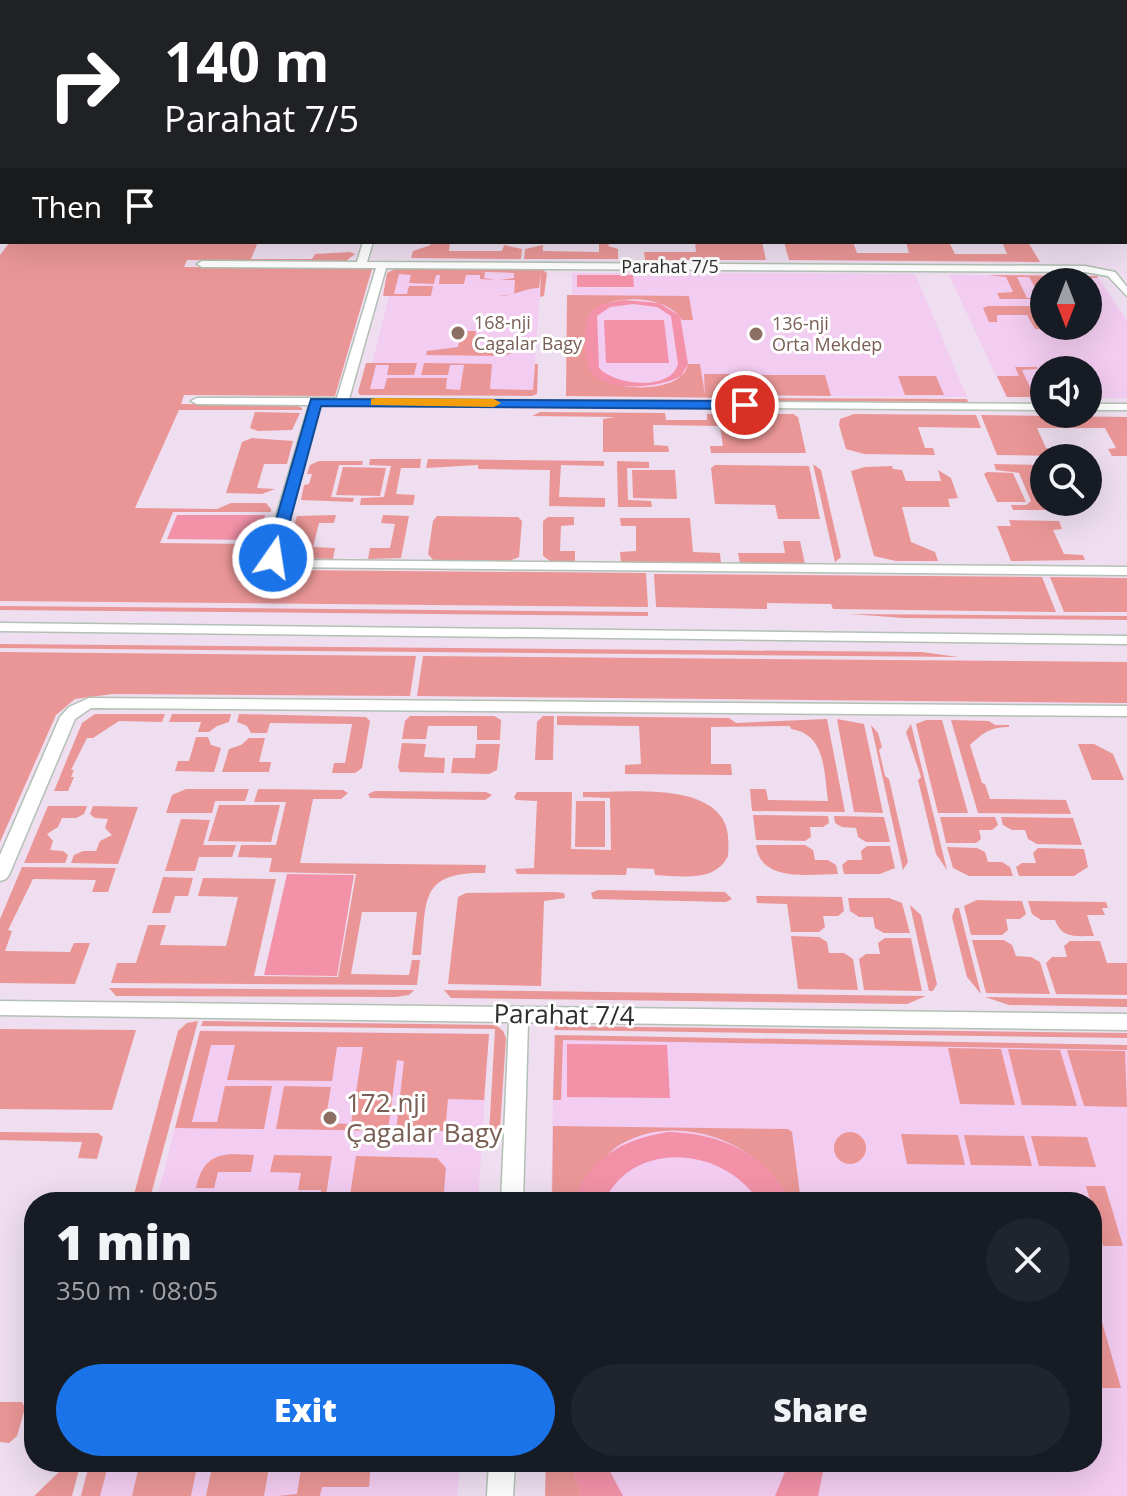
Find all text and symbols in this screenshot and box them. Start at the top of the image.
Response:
text: 140 m [164,22,330,98]
icon: right [32,32,136,136]
text: Parahat 7/5 [164,94,359,143]
icon: arrive [118,184,162,228]
text: Then [32,186,102,227]
street label: Parahat 7/5 [621,254,719,278]
north arrow [1030,268,1102,340]
map controls [1030,268,1102,516]
place label: 168-nji Cagalar Bagy [474,310,583,355]
place label: 136-nji Orta Mekdep [772,311,882,356]
marker: 168-nji Cagalar Bagy [449,324,467,342]
marker: 136-nji Orta Mekdep [747,325,765,343]
button: sound [1030,356,1102,428]
pin [711,371,779,439]
icon: arrive [723,383,767,427]
button: search [1030,444,1102,516]
position arrow [231,516,315,600]
street label: Parahat 7/4 [493,995,635,1033]
place label: 172.nji Çagalar Bagy [346,1084,503,1150]
marker: 172.nji Çagalar Bagy [321,1109,339,1127]
text: 1 min [56,1209,192,1274]
button: close [986,1218,1070,1302]
text: 350 m · 08:05 [56,1272,218,1308]
button: Exit [56,1364,555,1456]
button: Share [571,1364,1070,1456]

